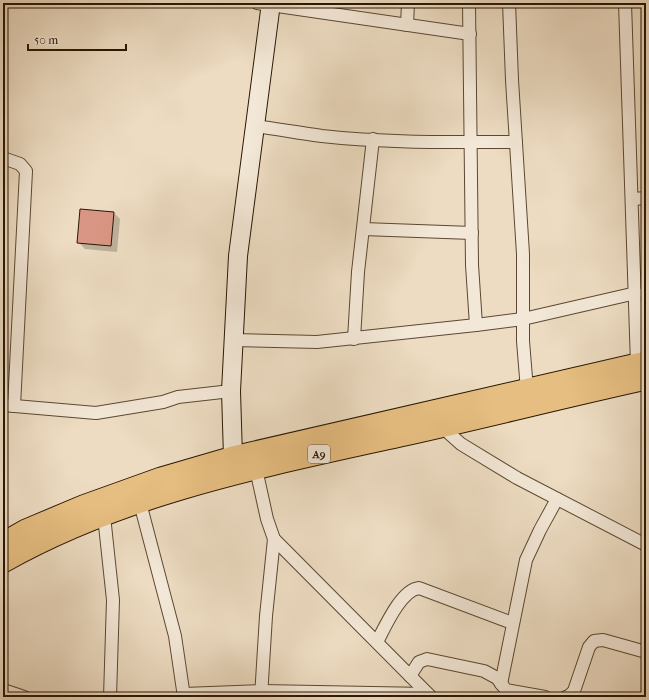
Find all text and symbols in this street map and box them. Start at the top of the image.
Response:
scale bar [28,26,126,52]
text: 50 m [34,33,58,47]
road number: A9 [308,445,330,463]

